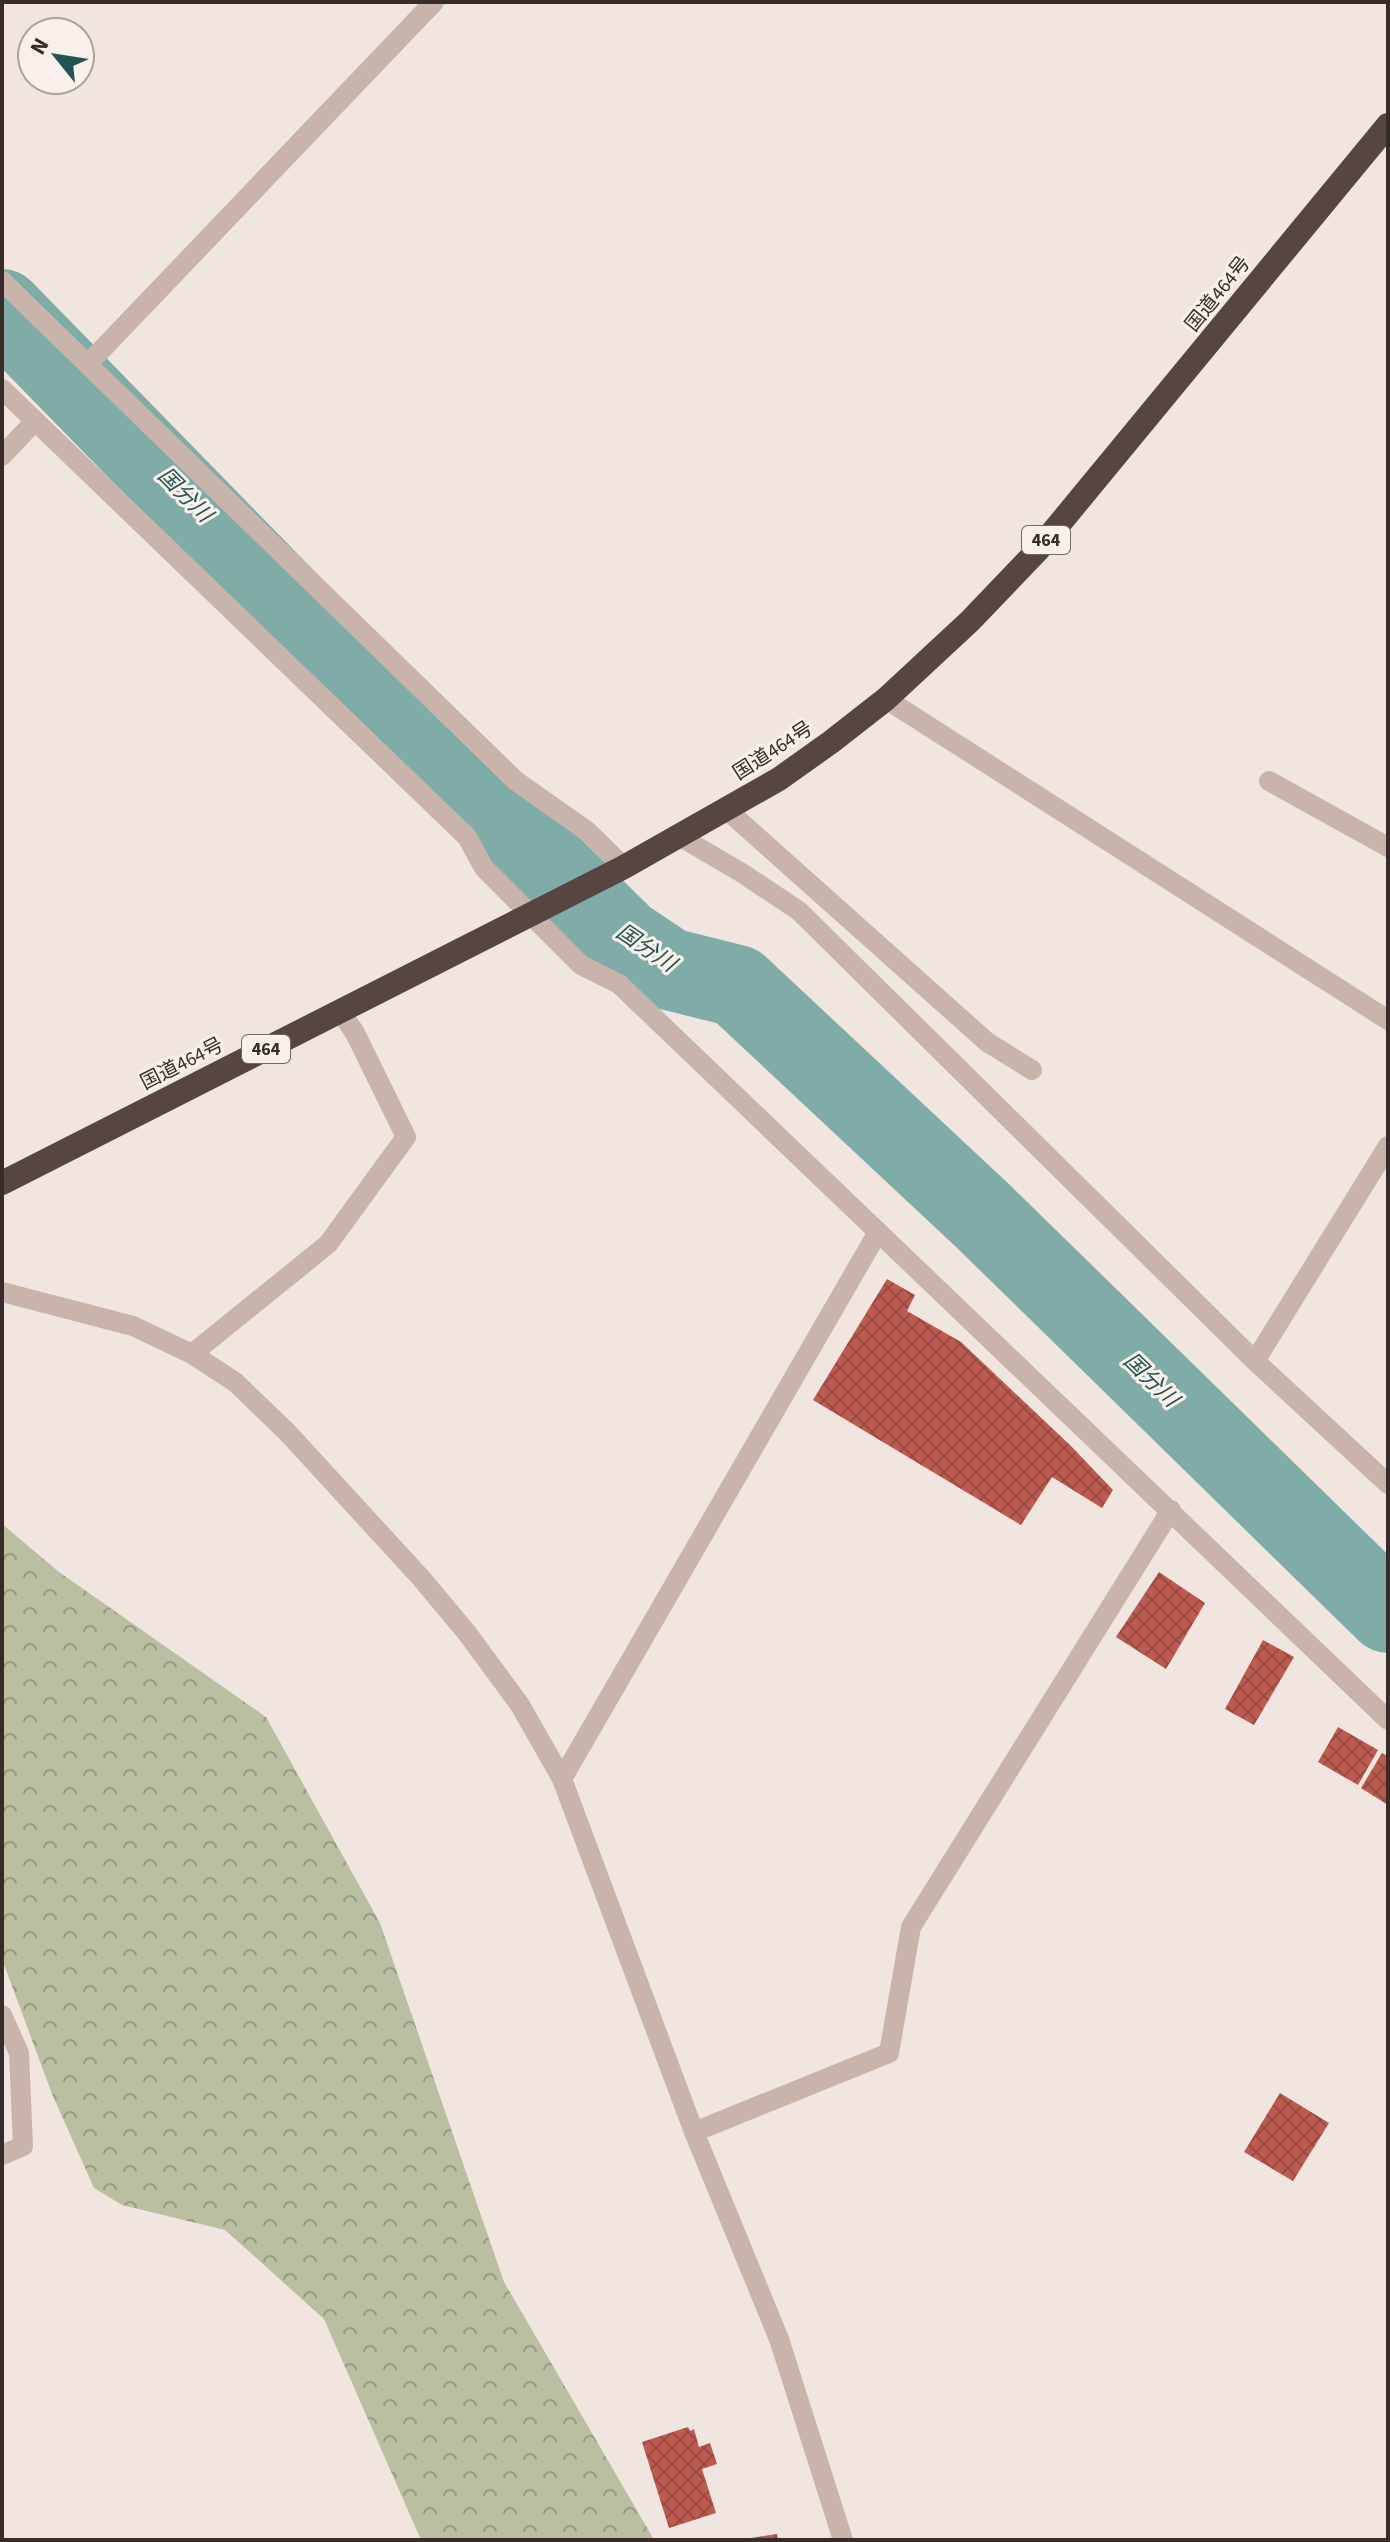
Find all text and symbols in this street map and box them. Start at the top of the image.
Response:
north arrow [16,16,96,96]
text: N [22,32,57,61]
street label: 国道464号 [1179,250,1257,338]
water label: 国分川 [150,460,221,531]
road number: 464 [1022,526,1070,554]
street label: 国道464号 [728,715,818,787]
water label: 国分川 [610,916,684,981]
street label: 国道464号 [136,1031,228,1097]
road number: 464 [242,1035,290,1063]
water label: 国分川 [1116,1346,1187,1416]

